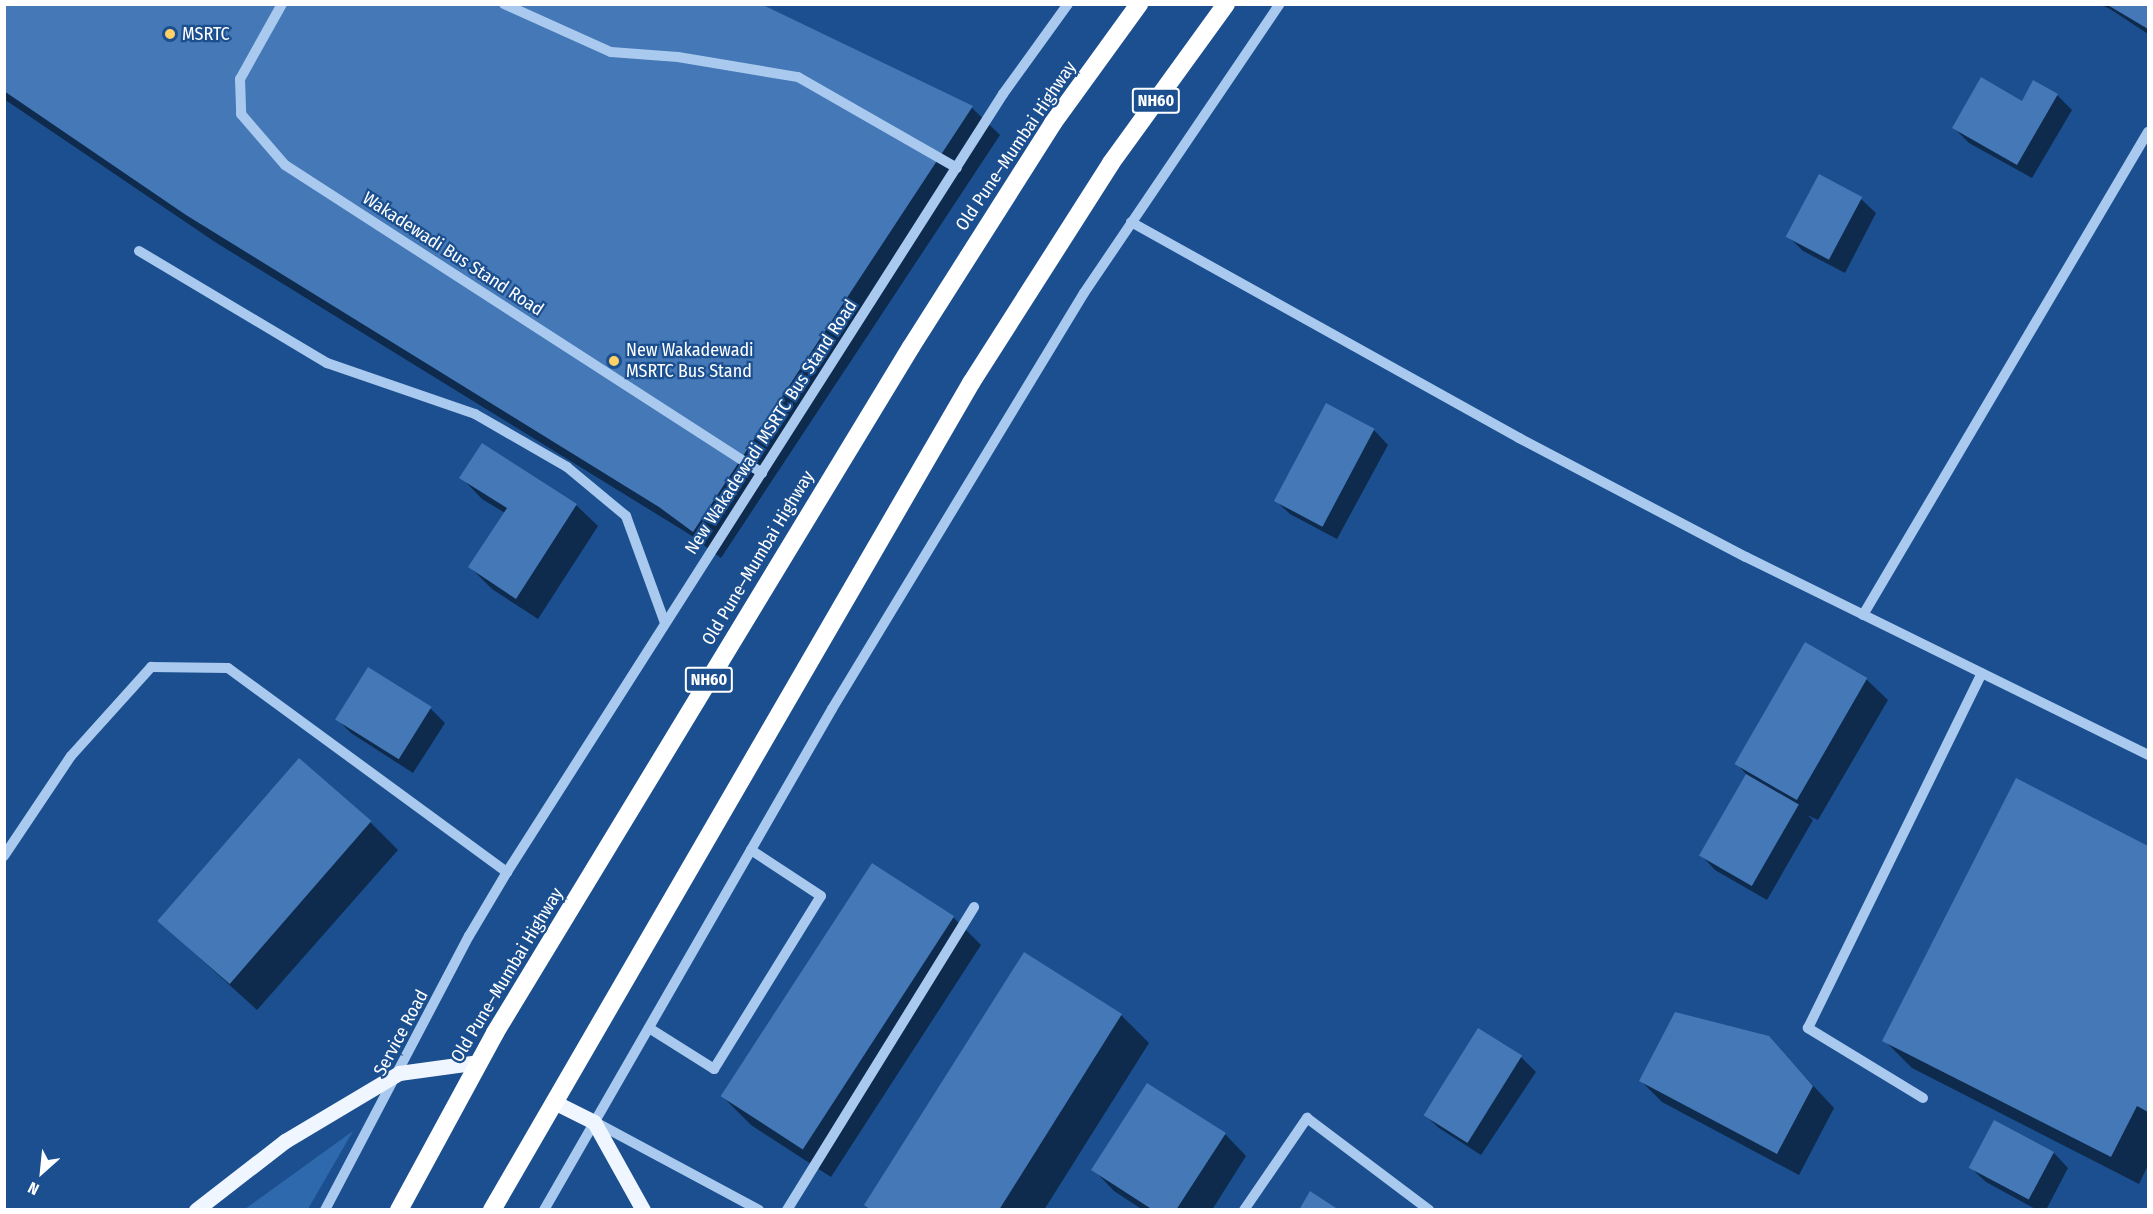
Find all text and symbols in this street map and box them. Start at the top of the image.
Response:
place label: MSRTC [182,23,230,45]
marker: MSRTC [163,27,177,41]
street label: Old Pune–Mumbai Highway [951,57,1081,235]
road number: NH60 [1130,88,1182,114]
street label: Wakadewadi Bus Stand Road [358,187,548,321]
street label: New Wakadewadi MSRTC Bus Stand Road [680,296,862,558]
place label: New Wakadewadi MSRTC Bus Stand [626,340,754,382]
marker: New Wakadewadi MSRTC Bus Stand [607,354,621,368]
street label: Old Pune–Mumbai Highway [697,467,819,649]
road number: NH60 [684,667,734,693]
street label: Old Pune–Mumbai Highway [446,884,568,1066]
street label: Service Road [369,986,433,1080]
north arrow [12,1142,72,1202]
text: N [25,1178,42,1199]

